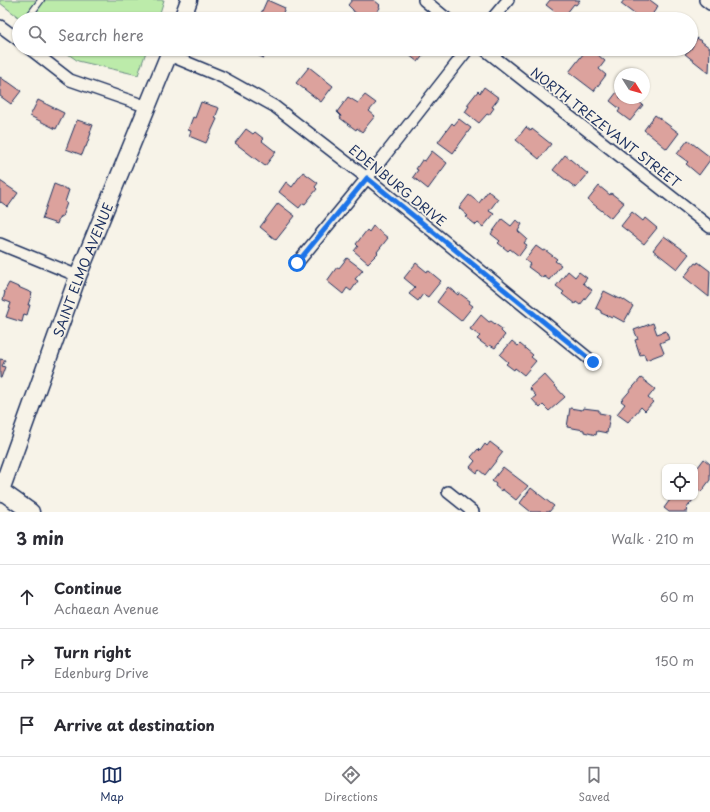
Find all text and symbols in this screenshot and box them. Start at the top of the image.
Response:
search box [12,12,698,56]
icon: search [26,23,48,45]
text: Search here [58,23,144,46]
street label: NORTH TREZEVANT STREET [527,62,685,192]
north arrow [614,68,650,104]
street label: EDENBURG DRIVE [345,140,451,230]
street label: SAINT ELMO AVENUE [47,199,117,339]
route start [288,254,306,272]
route end [584,353,602,371]
map controls [662,464,698,500]
button: locate [662,464,698,500]
text: 3 min [16,525,64,551]
text: Walk · 210 m [611,529,694,548]
text: Continue [54,576,122,599]
icon: ahead [16,586,38,608]
text: 60 m [660,587,694,606]
text: Achaean Avenue [54,599,159,618]
text: Turn right [54,640,131,663]
icon: right [16,650,38,672]
text: 150 m [655,651,694,670]
text: Edenburg Drive [54,663,149,682]
text: Arrive at destination [54,713,215,736]
icon: arrive [16,714,38,736]
tab: Map [100,764,124,805]
tab: Directions [324,764,378,805]
tab: Saved [578,764,610,805]

